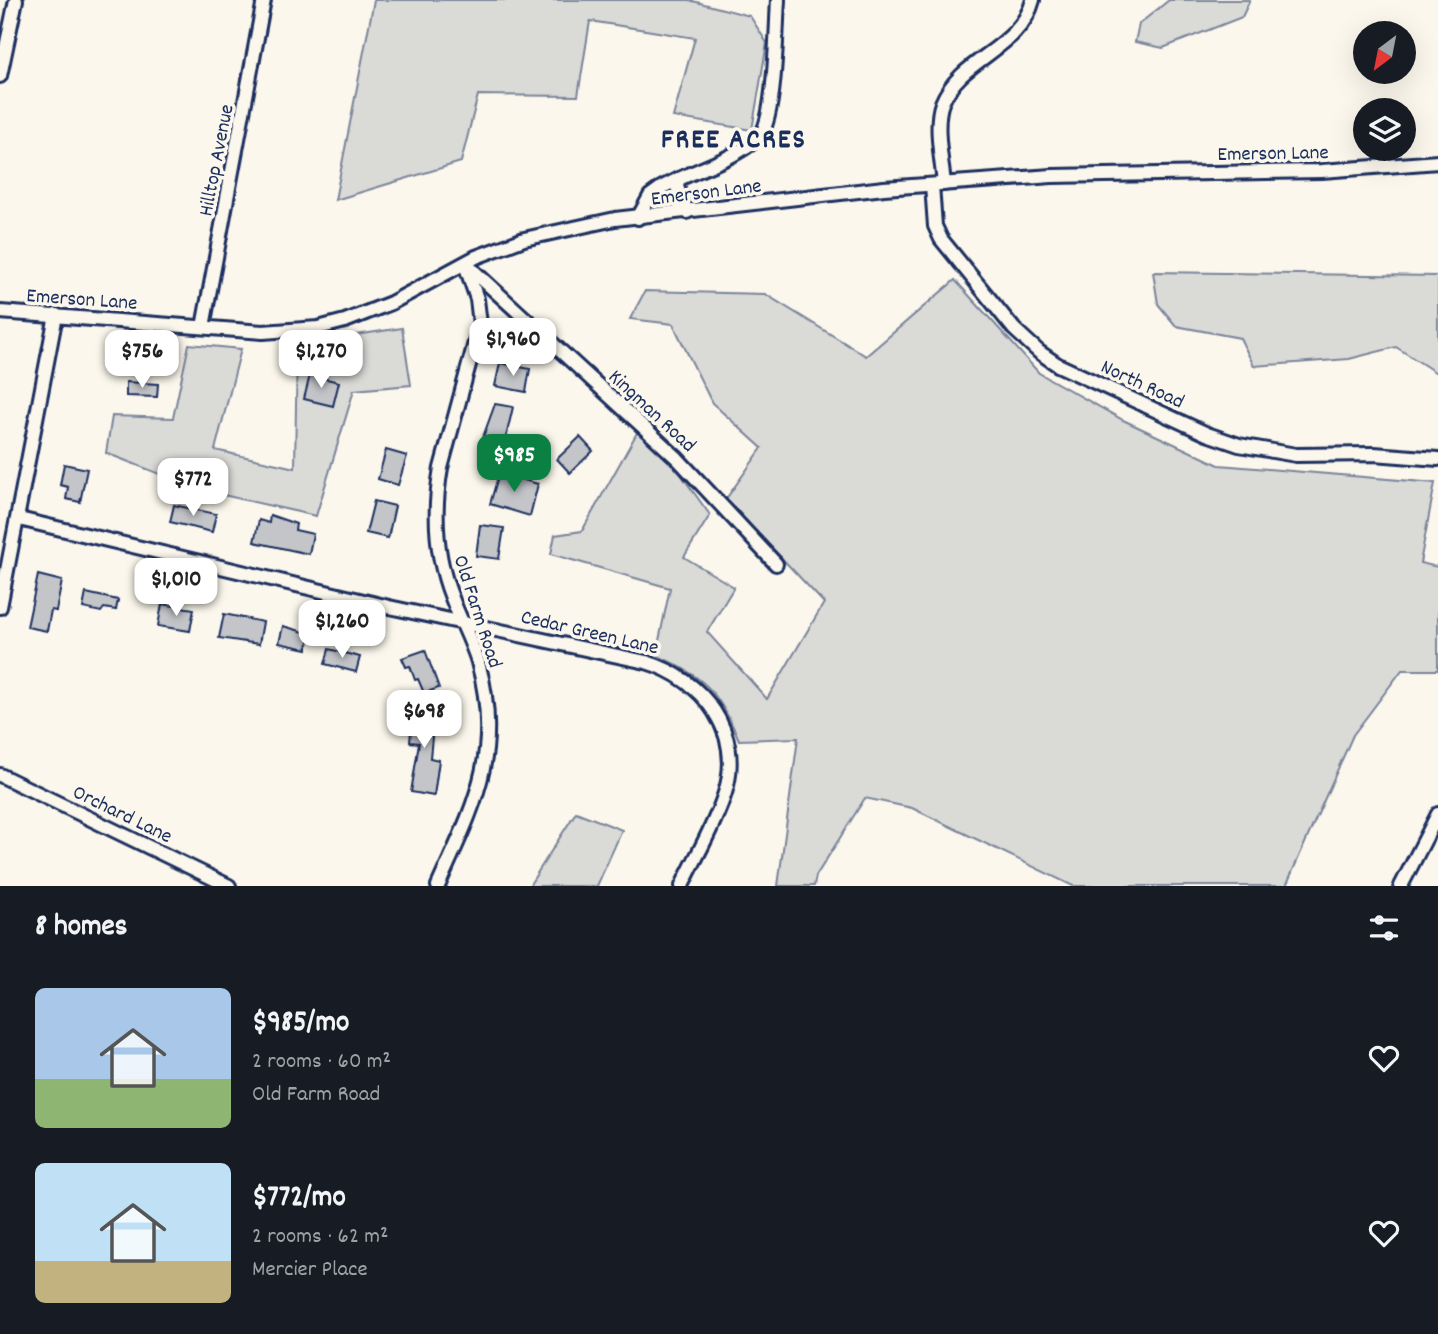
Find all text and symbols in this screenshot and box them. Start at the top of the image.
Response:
north arrow [1353,21,1416,84]
map controls [1353,21,1416,161]
button: layers [1353,98,1416,161]
street label: Hilltop Avenue [192,102,244,219]
district label: FREE ACRES [661,122,807,162]
street label: Emerson Lane [1217,139,1329,171]
street label: Emerson Lane [649,172,763,216]
street label: Emerson Lane [25,282,138,320]
pin: $1,960 [456,318,570,378]
text: $1,960 [485,324,541,357]
pin: $756 [101,330,183,390]
pin: $1,270 [264,330,378,390]
text: $756 [121,336,163,369]
text: $1,270 [295,336,347,369]
street label: North Road [1095,353,1188,418]
street label: Kingman Road [600,364,702,461]
pin: $985 [473,434,555,494]
text: $985 [493,440,535,473]
pin: $772 [152,458,234,518]
text: $772 [173,464,213,497]
street label: Old Farm Road [444,552,509,672]
pin: $1,010 [119,558,233,618]
text: $1,010 [150,564,202,597]
pin: $1,260 [285,600,399,660]
street label: Cedar Green Lane [517,603,661,664]
text: $1,260 [315,606,369,639]
pin: $698 [383,690,465,750]
text: $698 [403,696,445,729]
street label: Orchard Lane [67,779,177,853]
text: 8 homes [35,907,127,950]
icon: filters [1365,909,1403,947]
text: $985/mo [252,1003,349,1046]
icon: home [91,1016,175,1100]
icon: heart [1365,1039,1403,1077]
text: 2 rooms · 60 m² [252,1046,391,1079]
text: Old Farm Road [252,1079,380,1112]
text: $772/mo [252,1178,346,1221]
icon: home [91,1191,175,1275]
icon: heart [1365,1214,1403,1252]
text: 2 rooms · 62 m² [252,1221,388,1254]
text: Mercier Place [252,1254,368,1287]

